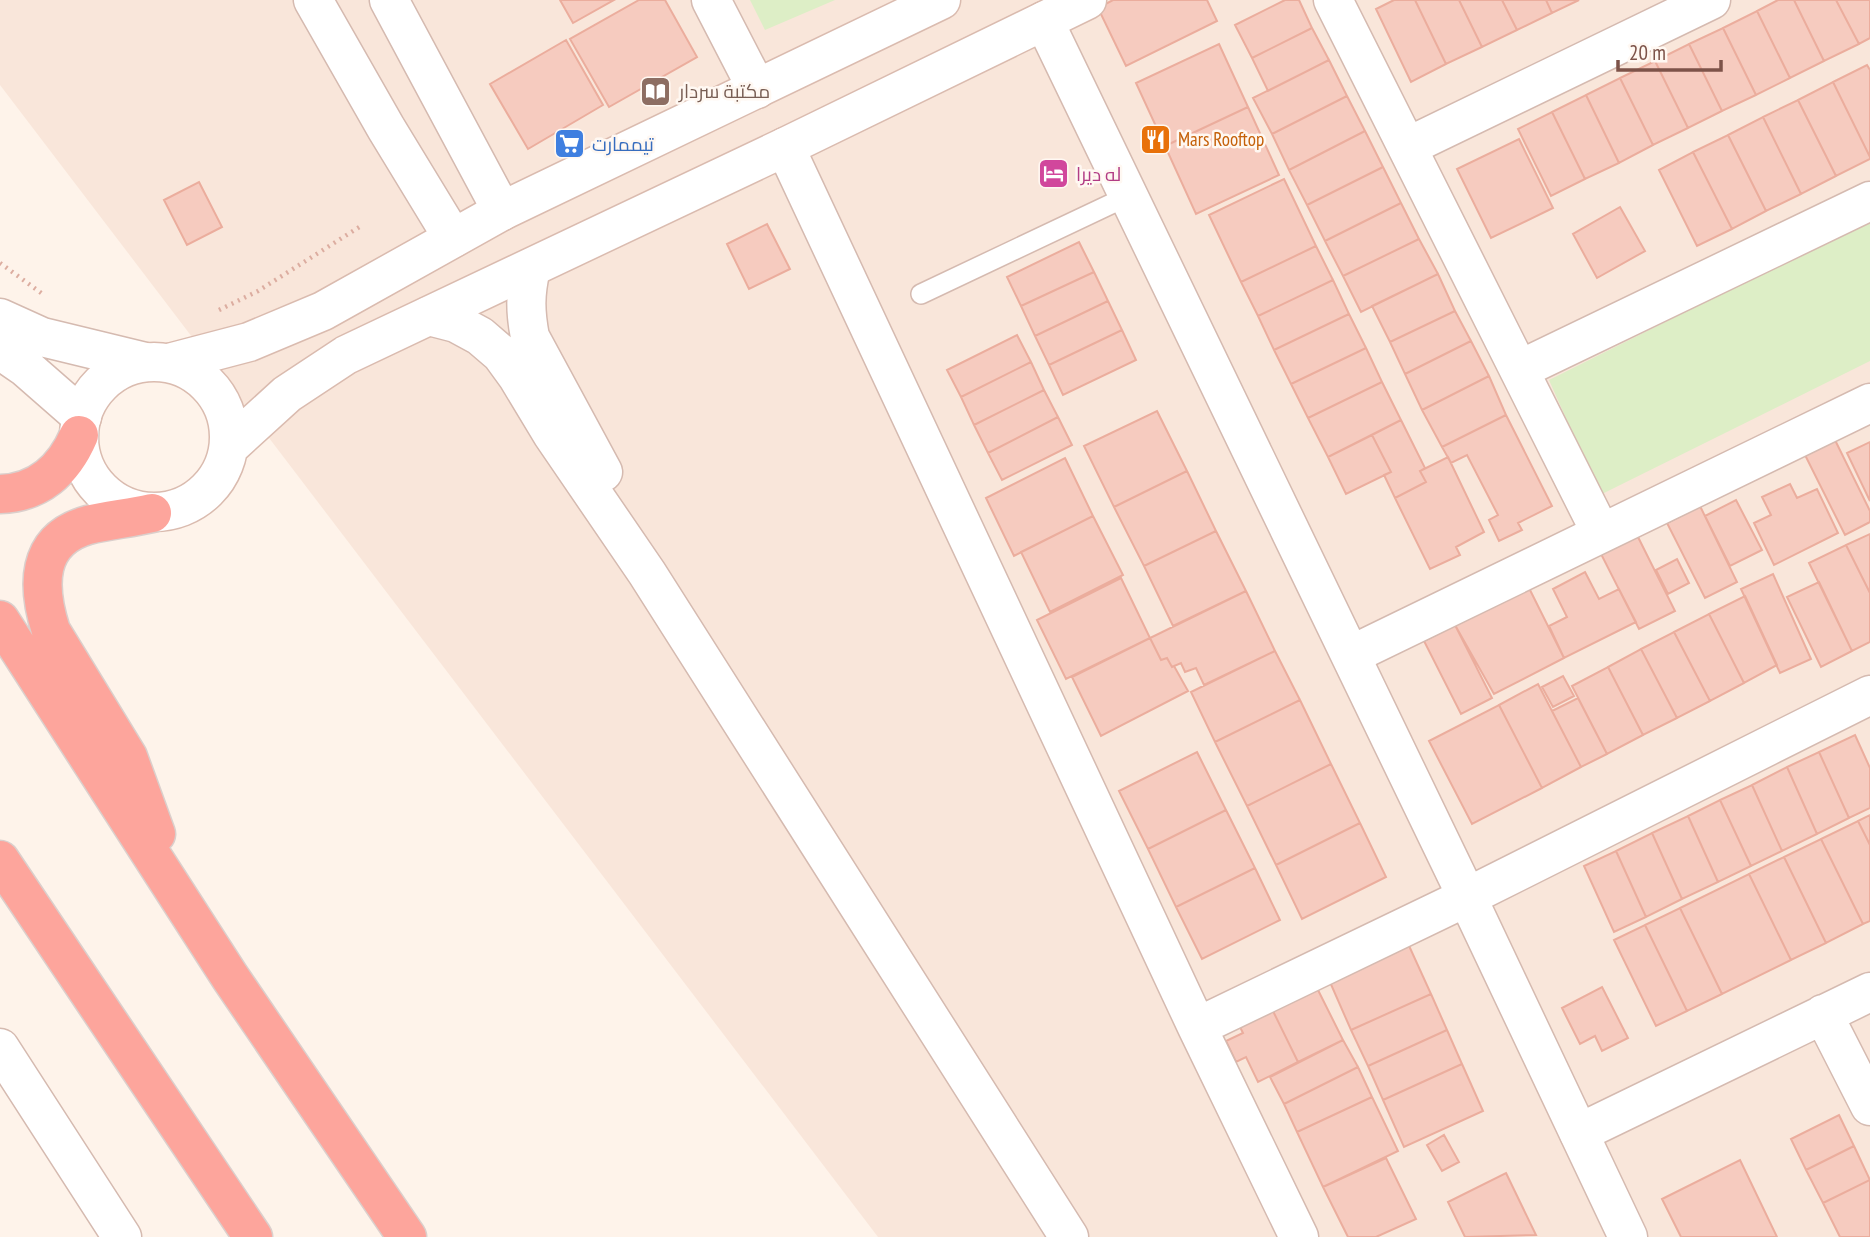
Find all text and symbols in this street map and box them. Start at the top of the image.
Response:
scale bar [1618,28,1721,72]
text: 20 m [1629,39,1666,66]
library icon: مكتبة سردار [639,74,673,108]
place label: مكتبة سردار [678,79,770,103]
restaurant icon: Mars Rooftop [1138,122,1172,156]
supermarket icon: تیممارت [552,127,586,161]
place label: Mars Rooftop [1178,127,1264,151]
place label: تیممارت [592,132,654,156]
hotel icon: له ديرا [1036,157,1070,191]
place label: له ديرا [1076,162,1121,186]

